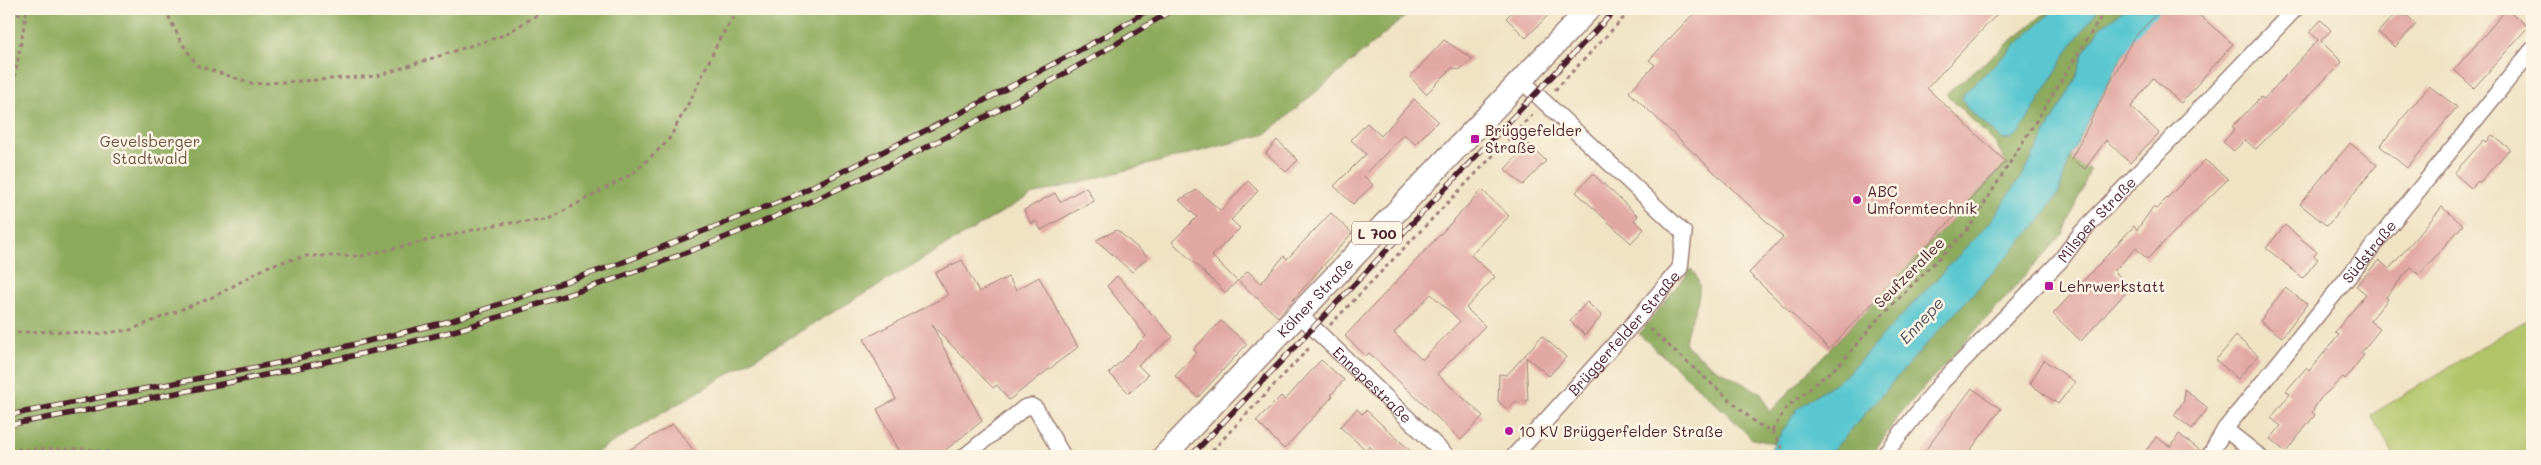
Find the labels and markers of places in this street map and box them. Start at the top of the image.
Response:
place label: Brüggefelder Straße [1485,120,1582,157]
marker: Brüggefelder Straße [1469,133,1481,145]
place label: ABC Umformtechnik [1867,181,1977,218]
marker: ABC Umformtechnik [1851,194,1863,206]
place label: Lehrwerkstatt [2059,276,2165,296]
marker: Lehrwerkstatt [2043,280,2055,292]
place label: 10 KV Brüggerfelder Straße [1519,421,1723,441]
marker: 10 KV Brüggerfelder Straße [1503,425,1515,437]

